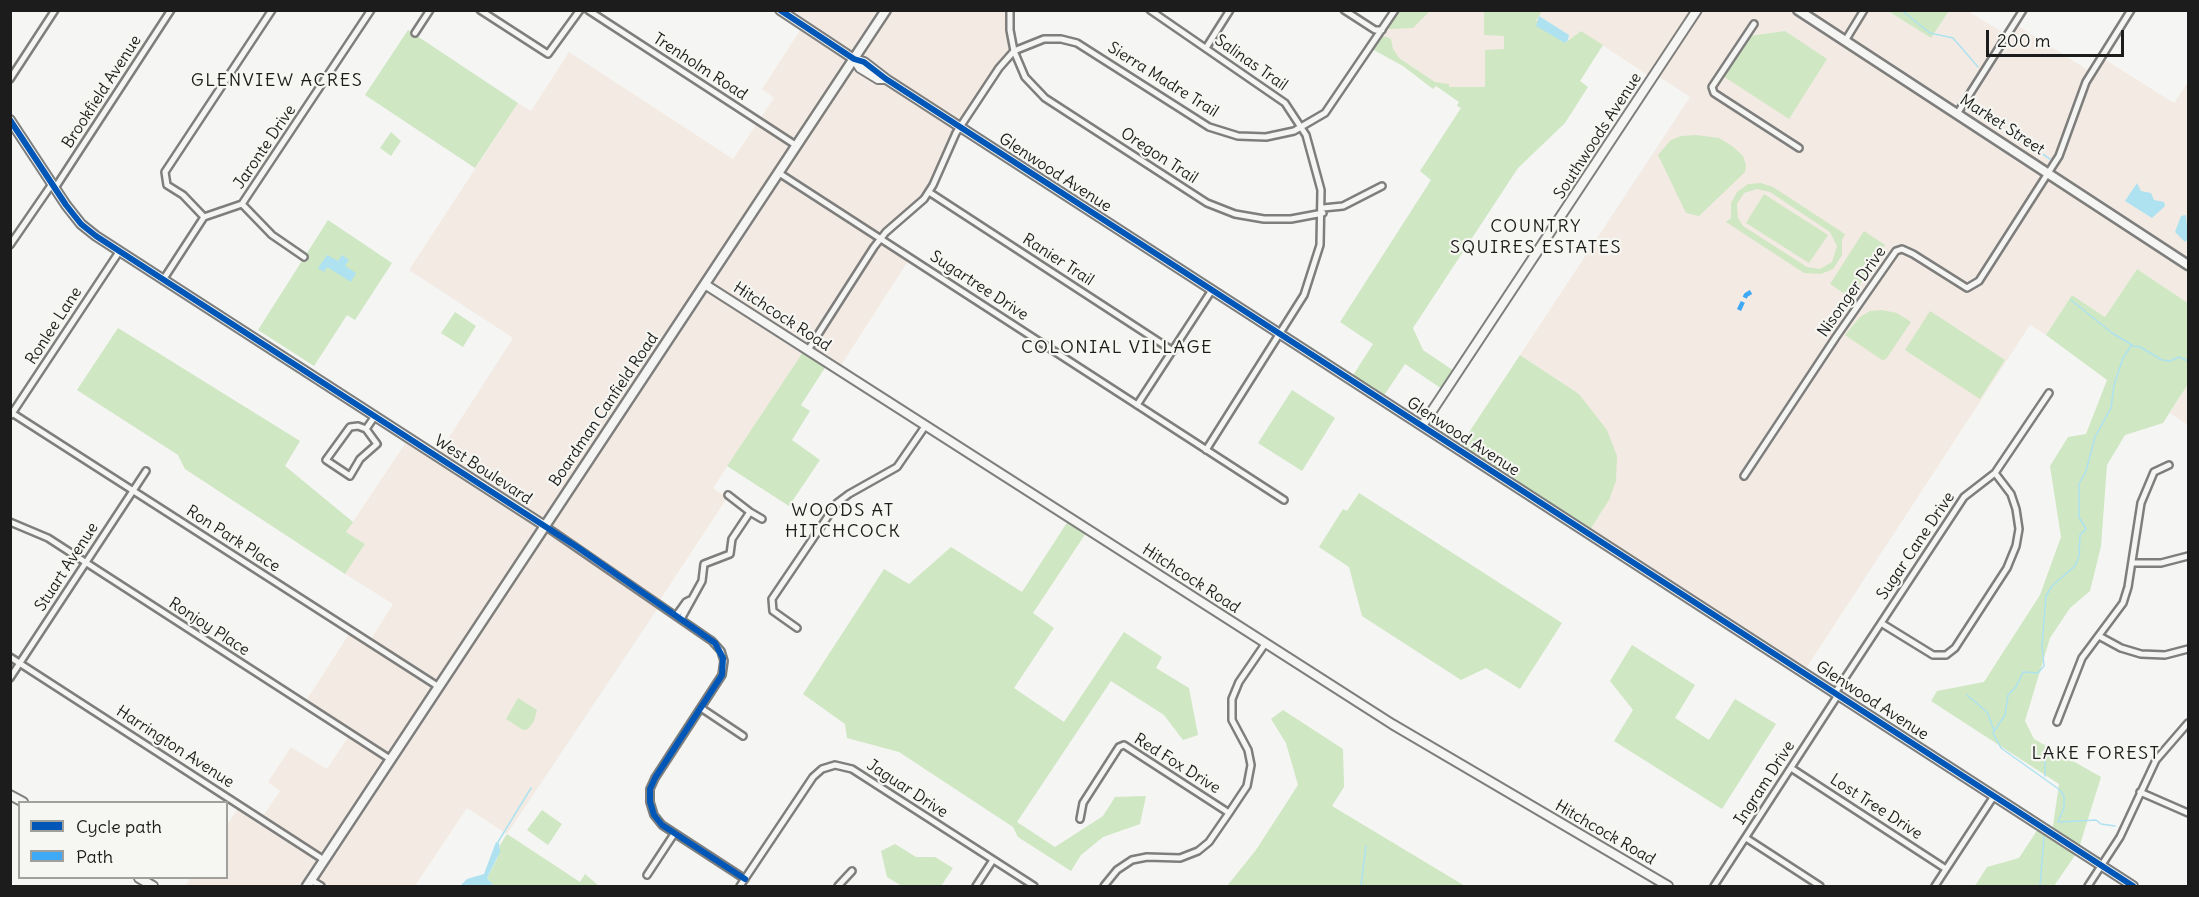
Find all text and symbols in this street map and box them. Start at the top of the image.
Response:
scale bar [1989,18,2127,56]
street label: Trenholm Road [649,29,751,105]
text: 200 m [1997,29,2051,52]
street label: Salinas Trail [1211,31,1291,95]
street label: Brookfield Avenue [58,32,146,152]
street label: Sierra Madre Trail [1104,38,1222,122]
street label: Southwoods Avenue [1550,69,1646,203]
district label: GLENVIEW ACRES [191,70,363,92]
street label: Market Street [1956,91,2048,159]
street label: Jaronte Drive [230,101,300,193]
street label: Oregon Trail [1117,124,1201,188]
street label: Glenwood Avenue [995,129,1115,217]
district label: COUNTRY SQUIRES ESTATES [1450,216,1622,258]
street label: Ranier Trail [1019,230,1097,290]
street label: Nisonger Drive [1814,243,1890,341]
street label: Sugartree Drive [926,247,1032,325]
street label: Hitchcock Road [730,278,834,356]
street label: Ronlee Lane [22,284,86,368]
street label: Boardman Canfield Road [545,330,663,490]
district label: COLONIAL VILLAGE [1021,337,1213,359]
street label: Glenwood Avenue [1403,393,1523,481]
street label: West Boulevard [431,431,535,509]
street label: Sugar Cane Drive [1873,489,1959,603]
district label: WOODS AT HITCHCOCK [785,500,901,542]
street label: Ron Park Place [183,502,283,576]
street label: Stuart Avenue [31,519,103,615]
street label: Hitchcock Road [1139,540,1243,618]
street label: Ronjoy Place [165,594,253,660]
street label: Glenwood Avenue [1812,657,1932,745]
street label: Harrington Avenue [113,702,237,792]
street label: Red Fox Drive [1130,730,1224,798]
street label: Ingram Drive [1731,737,1799,829]
district label: LAKE FOREST [2031,743,2161,765]
street label: Jaguar Drive [863,756,951,822]
street label: Lost Tree Drive [1826,770,1926,844]
street label: Hitchcock Road [1552,797,1658,869]
legend [18,801,228,879]
text: Cycle path [76,815,162,838]
text: Path [76,845,113,868]

